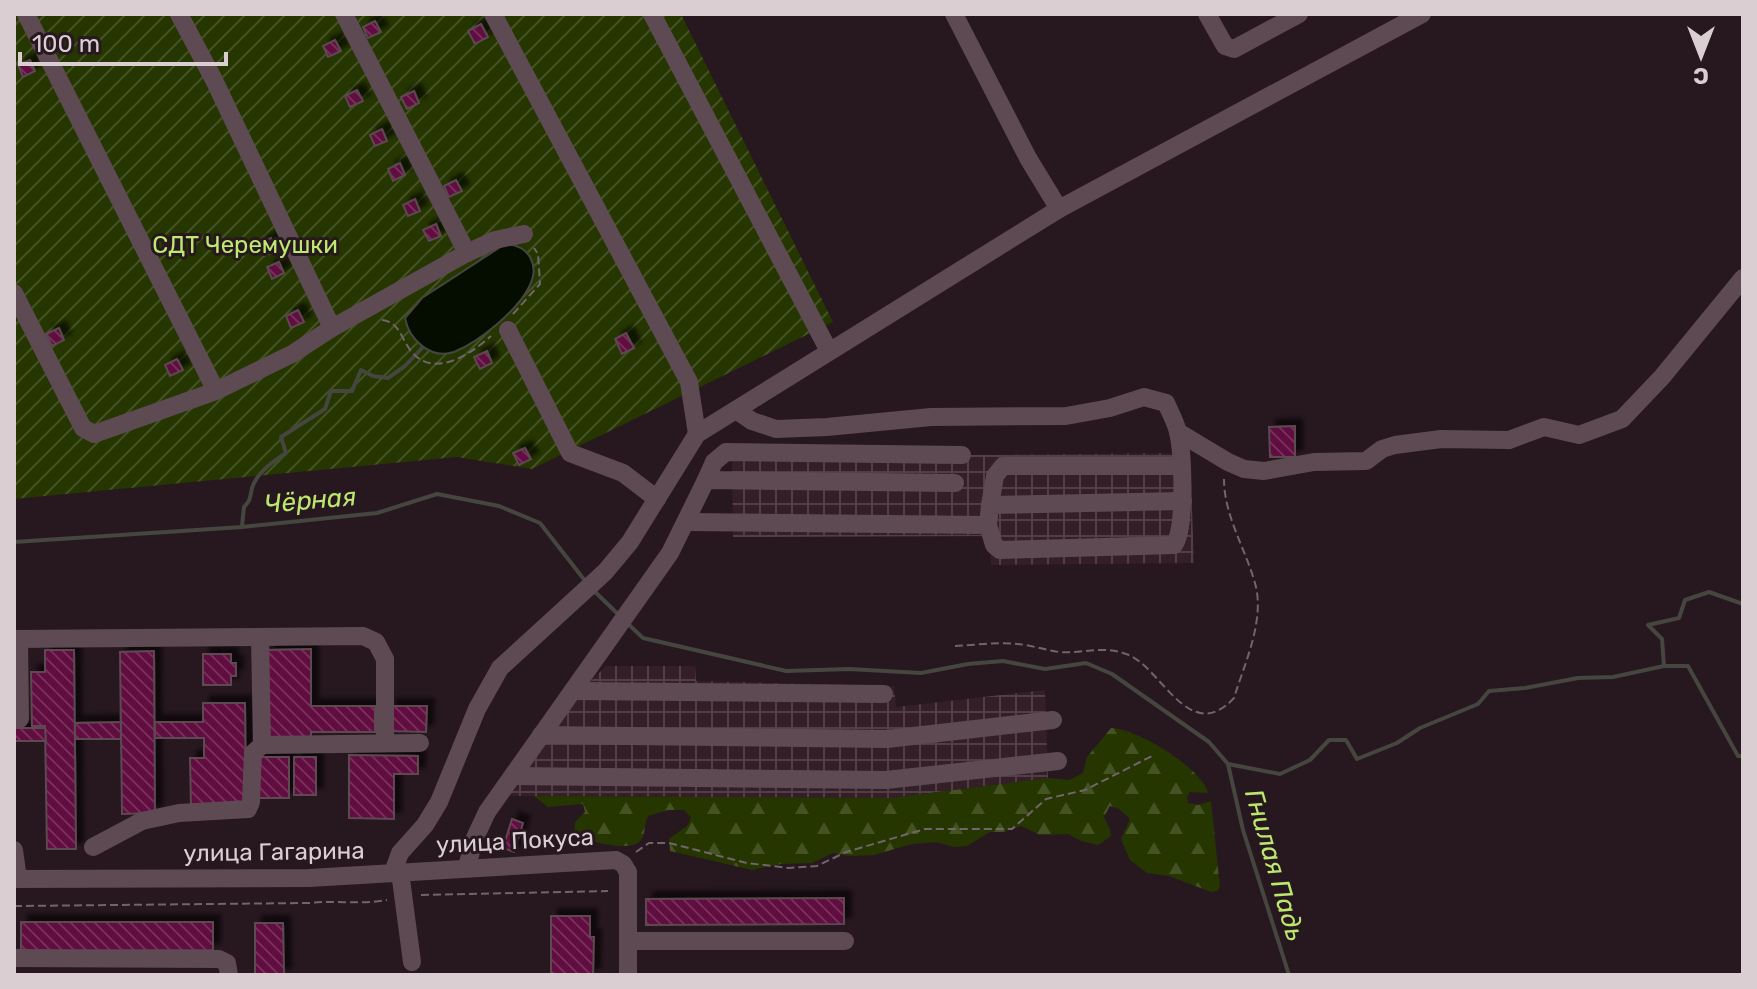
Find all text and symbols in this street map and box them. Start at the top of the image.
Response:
scale bar [20,16,226,66]
north arrow [1661,16,1741,96]
text: 100 m [32,30,100,58]
text: С [1693,62,1709,89]
park label: СДТ Черемушки [152,231,338,259]
water label: Чёрная [263,481,357,520]
water label: Гнилая Падь [1238,786,1311,944]
street label: улица Покуса [435,823,595,859]
street label: улица Гагарина [183,836,365,868]

